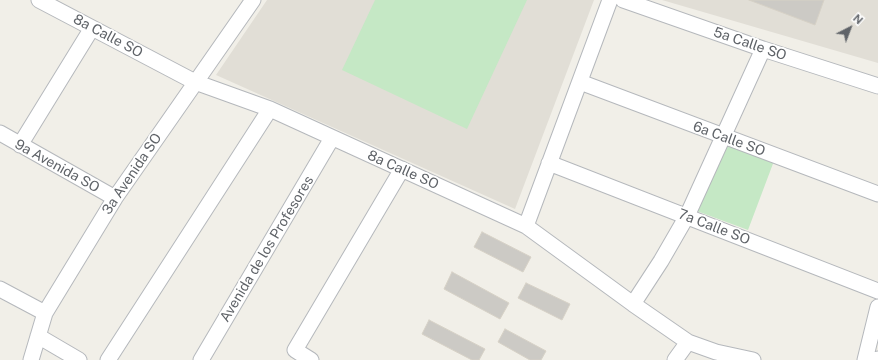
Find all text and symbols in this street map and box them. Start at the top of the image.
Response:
north arrow [830,8,870,48]
street label: 8a Calle SO [70,11,146,61]
text: N [851,12,865,26]
street label: 5a Calle SO [711,24,789,64]
street label: 6a Calle SO [690,118,768,160]
street label: 3a Avenida SO [99,130,165,218]
street label: 9a Avenida SO [12,136,102,196]
street label: 8a Calle SO [365,147,441,193]
street label: Avenida de los Profesores [217,173,317,325]
street label: 7a Calle SO [676,206,752,248]

